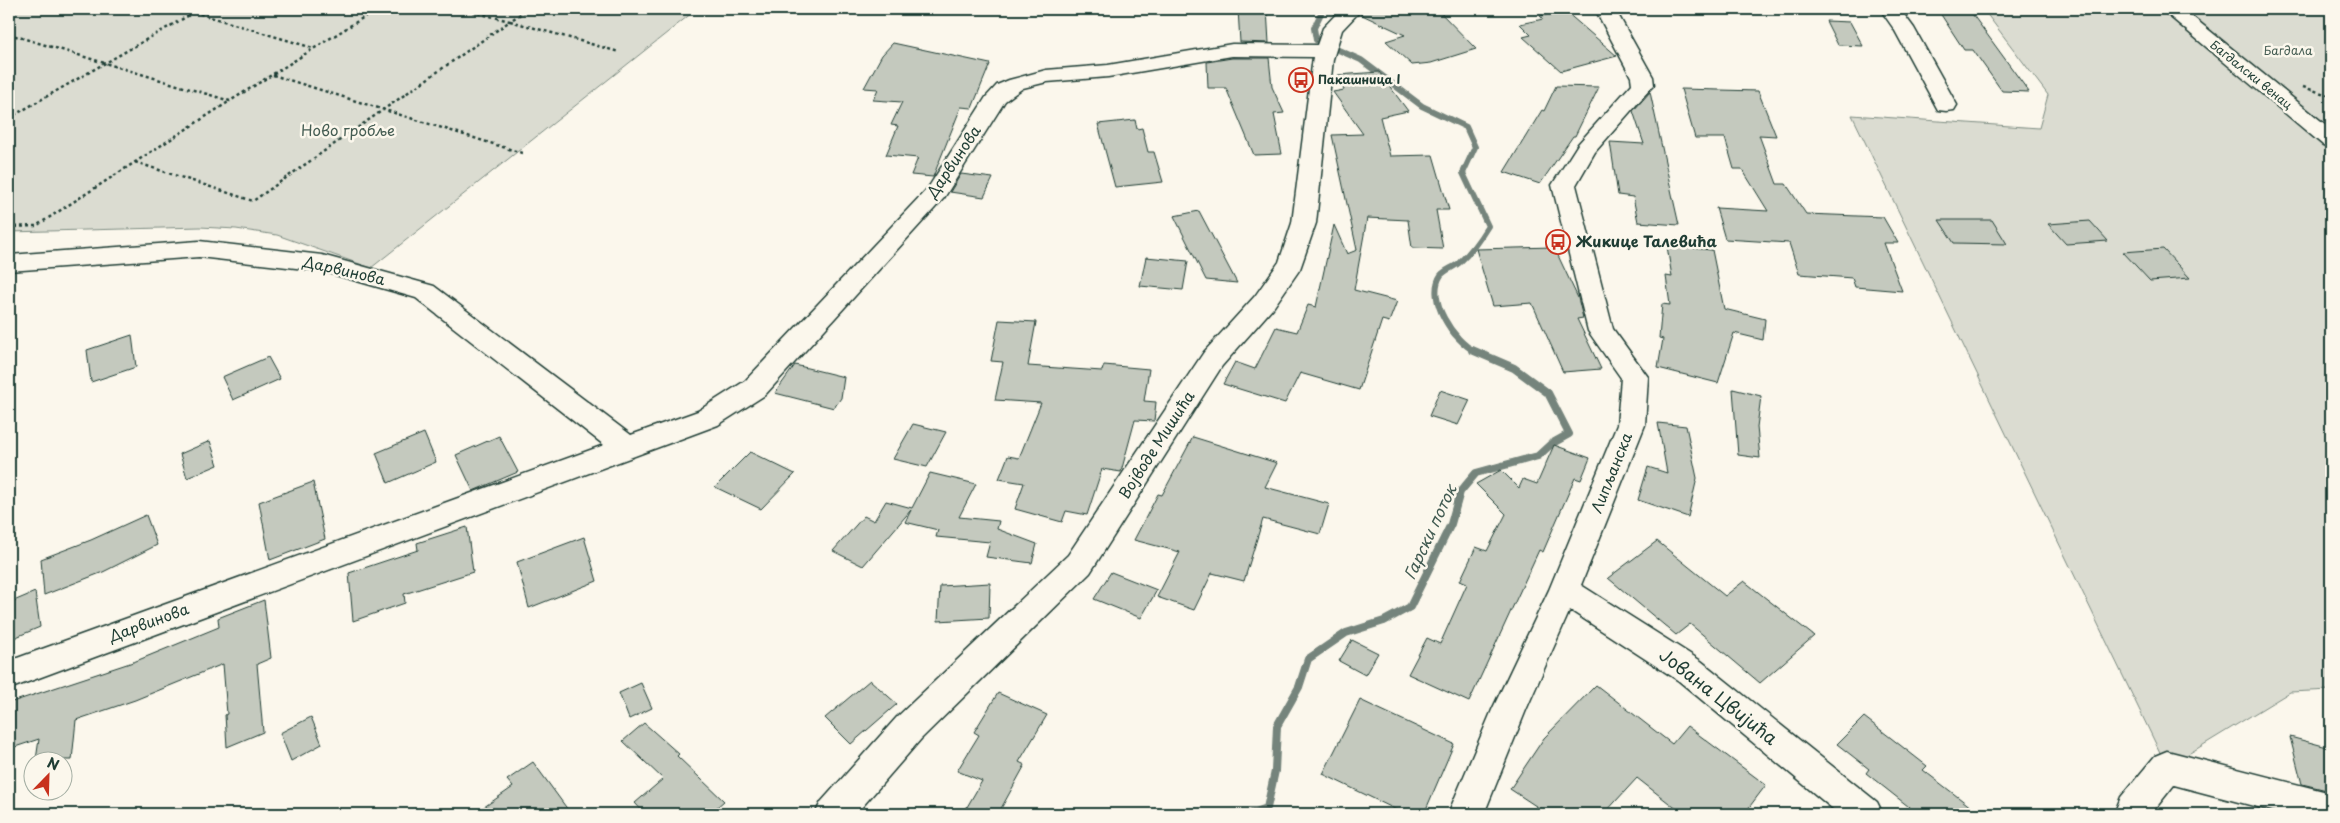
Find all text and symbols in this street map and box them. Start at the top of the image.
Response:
street label: Багдалски венац [2206,35,2297,113]
park label: Багдала [2264,41,2313,59]
bus stop icon: Пакашница I [1288,67,1314,93]
place label: Пакашница I [1318,70,1401,88]
park label: Ново гробље [301,118,395,141]
street label: Дарвинова [919,120,986,203]
bus stop icon: Жикице Талевића [1545,229,1571,255]
place label: Жикице Талевића [1575,229,1718,252]
street label: Дарвинова [300,249,388,290]
street label: Војводе Мишића [1112,385,1200,503]
street label: Липљанска [1584,428,1637,516]
water label: Гарски поток [1397,479,1462,583]
street label: Дарвинова [104,596,192,647]
street label: Јована Цвијића [1654,641,1784,751]
north arrow [22,750,72,800]
text: N [44,752,62,775]

